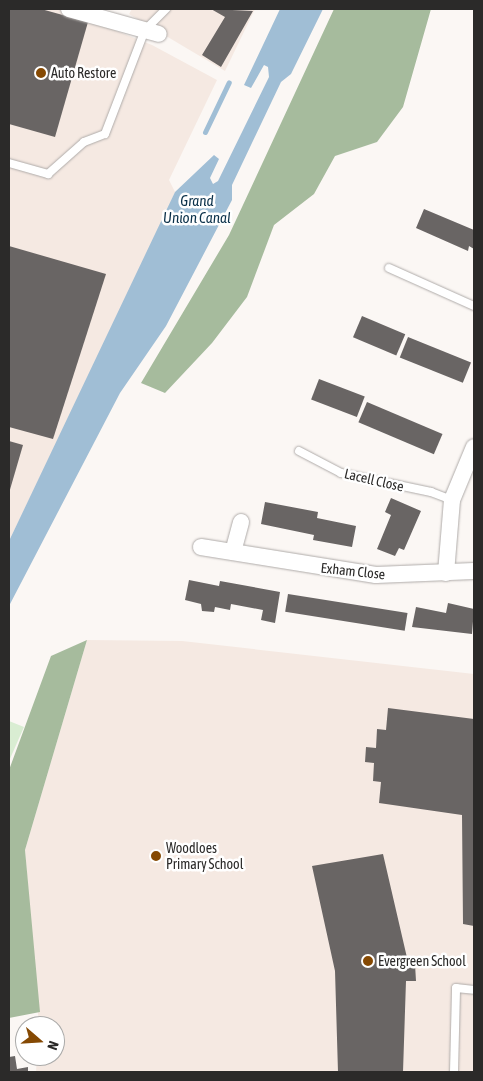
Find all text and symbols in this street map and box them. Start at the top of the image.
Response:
place label: Auto Restore [51,65,116,81]
marker: Auto Restore [35,67,47,79]
water label: Grand Union Canal [163,191,231,226]
street label: Lacell Close [343,465,405,495]
street label: Exham Close [320,559,386,583]
place label: Woodloes Primary School [166,840,243,872]
marker: Woodloes Primary School [150,850,162,862]
place label: Evergreen School [378,953,466,969]
marker: Evergreen School [362,955,374,967]
north arrow [15,1016,65,1066]
text: N [44,1039,62,1052]

